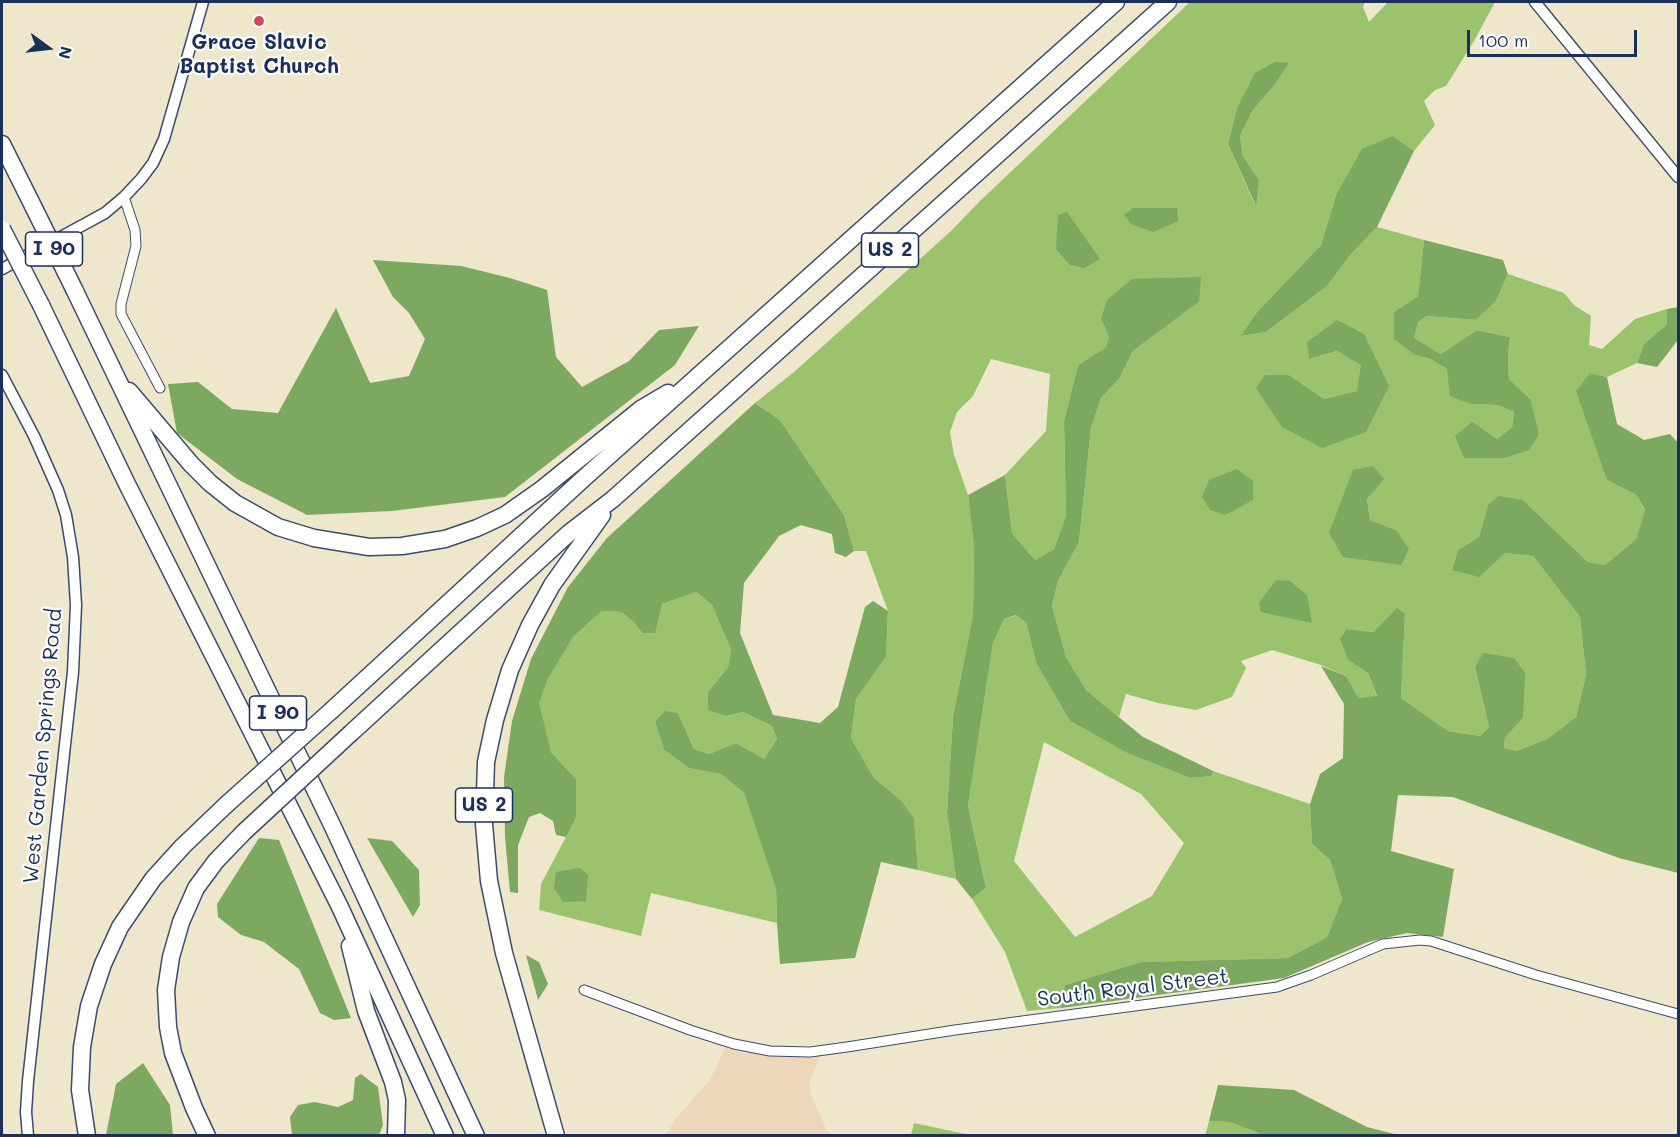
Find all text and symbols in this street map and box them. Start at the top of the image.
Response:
marker: Grace Slavic Baptist Church [252,14,266,28]
north arrow [18,18,78,78]
scale bar [1470,18,1640,56]
text: 100 m [1478,28,1528,52]
place label: Grace Slavic Baptist Church [179,30,339,80]
text: N [54,44,78,61]
road number: I 90 [26,232,82,266]
road number: US 2 [862,233,918,267]
street label: West Garden Springs Road [18,607,68,885]
road number: I 90 [250,696,306,730]
road number: US 2 [456,788,512,822]
street label: South Royal Street [1036,964,1230,1012]

